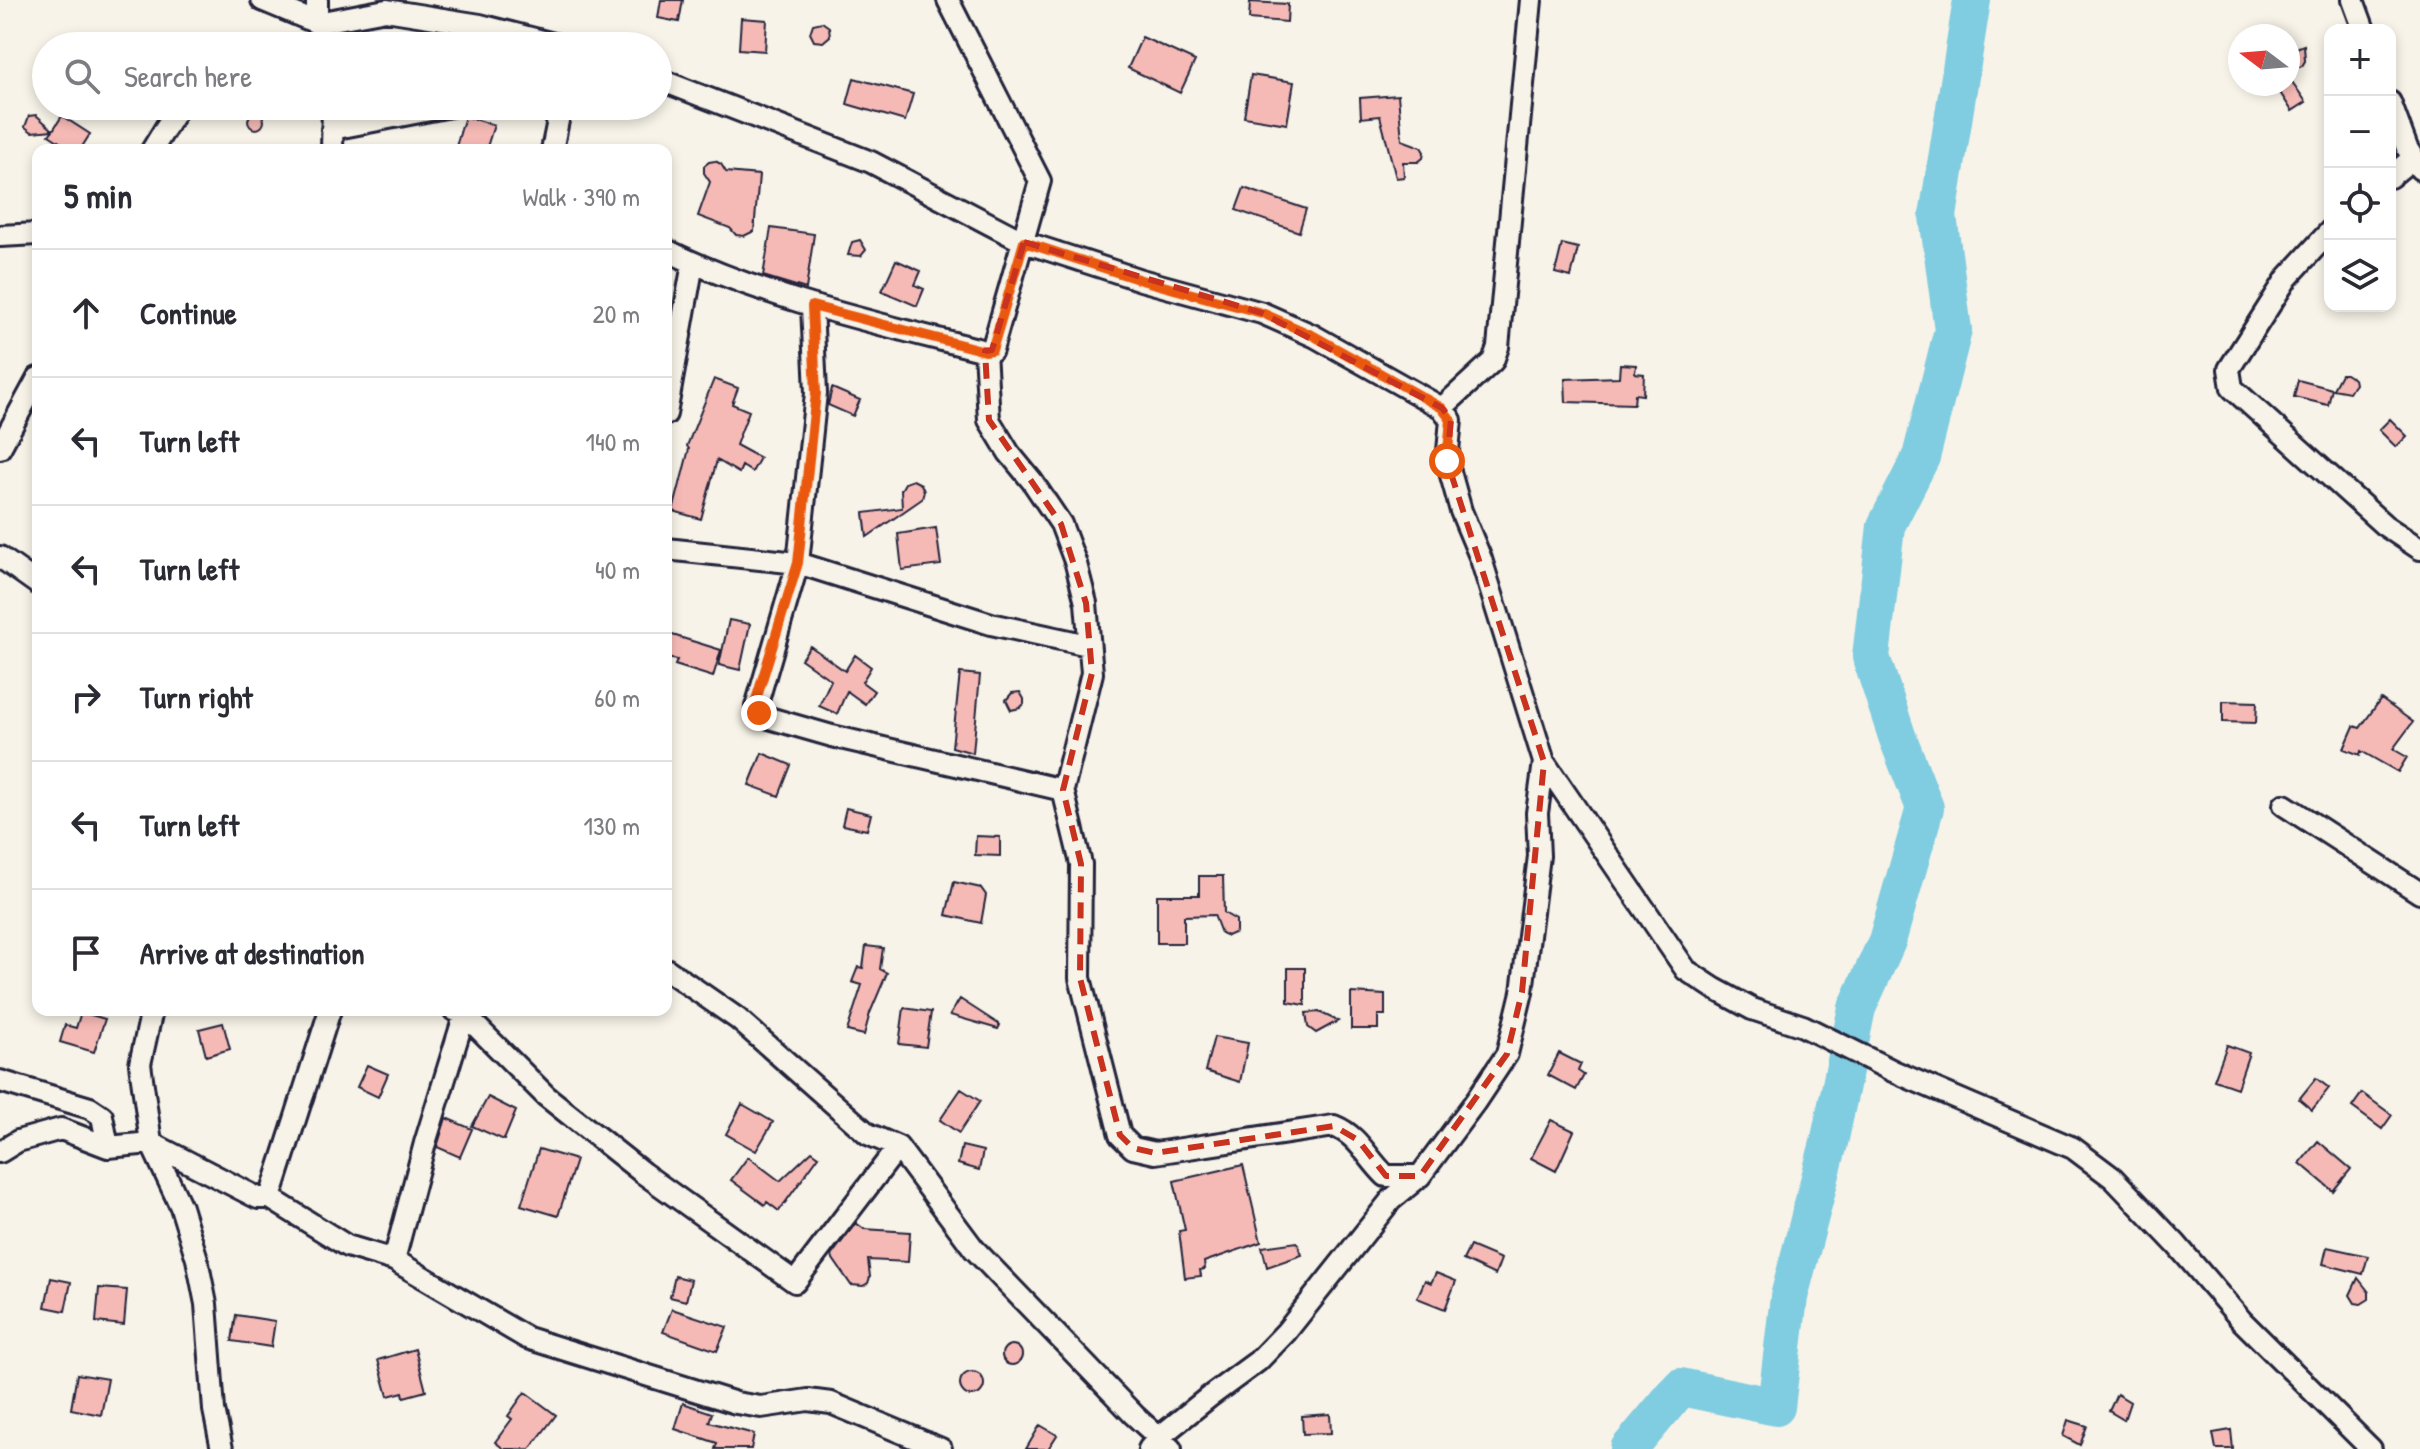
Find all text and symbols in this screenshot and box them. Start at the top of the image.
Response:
north arrow [2228,24,2300,96]
map controls [2324,24,2396,312]
button: + [2324,24,2396,96]
search box [32,32,672,120]
icon: search [60,54,104,98]
text: Search here [124,56,252,96]
button: − [2324,96,2396,168]
button: locate [2324,168,2396,240]
text: 5 min [64,173,132,219]
text: Walk · 390 m [522,179,640,214]
button: layers [2324,240,2396,312]
icon: ahead [64,291,108,335]
text: Continue [140,293,237,333]
text: 20 m [593,296,640,331]
icon: left [64,419,108,463]
text: Turn left [140,421,239,461]
text: 140 m [586,424,640,459]
route start [1429,443,1465,479]
icon: left [64,547,108,591]
text: Turn left [140,549,239,589]
text: 40 m [595,552,640,587]
icon: right [64,675,108,719]
text: Turn right [140,677,253,717]
text: 60 m [594,680,640,715]
route end [741,695,777,731]
icon: left [64,803,108,847]
text: Turn left [140,805,239,845]
text: 130 m [584,808,640,843]
icon: arrive [64,931,108,975]
text: Arrive at destination [140,933,365,973]

